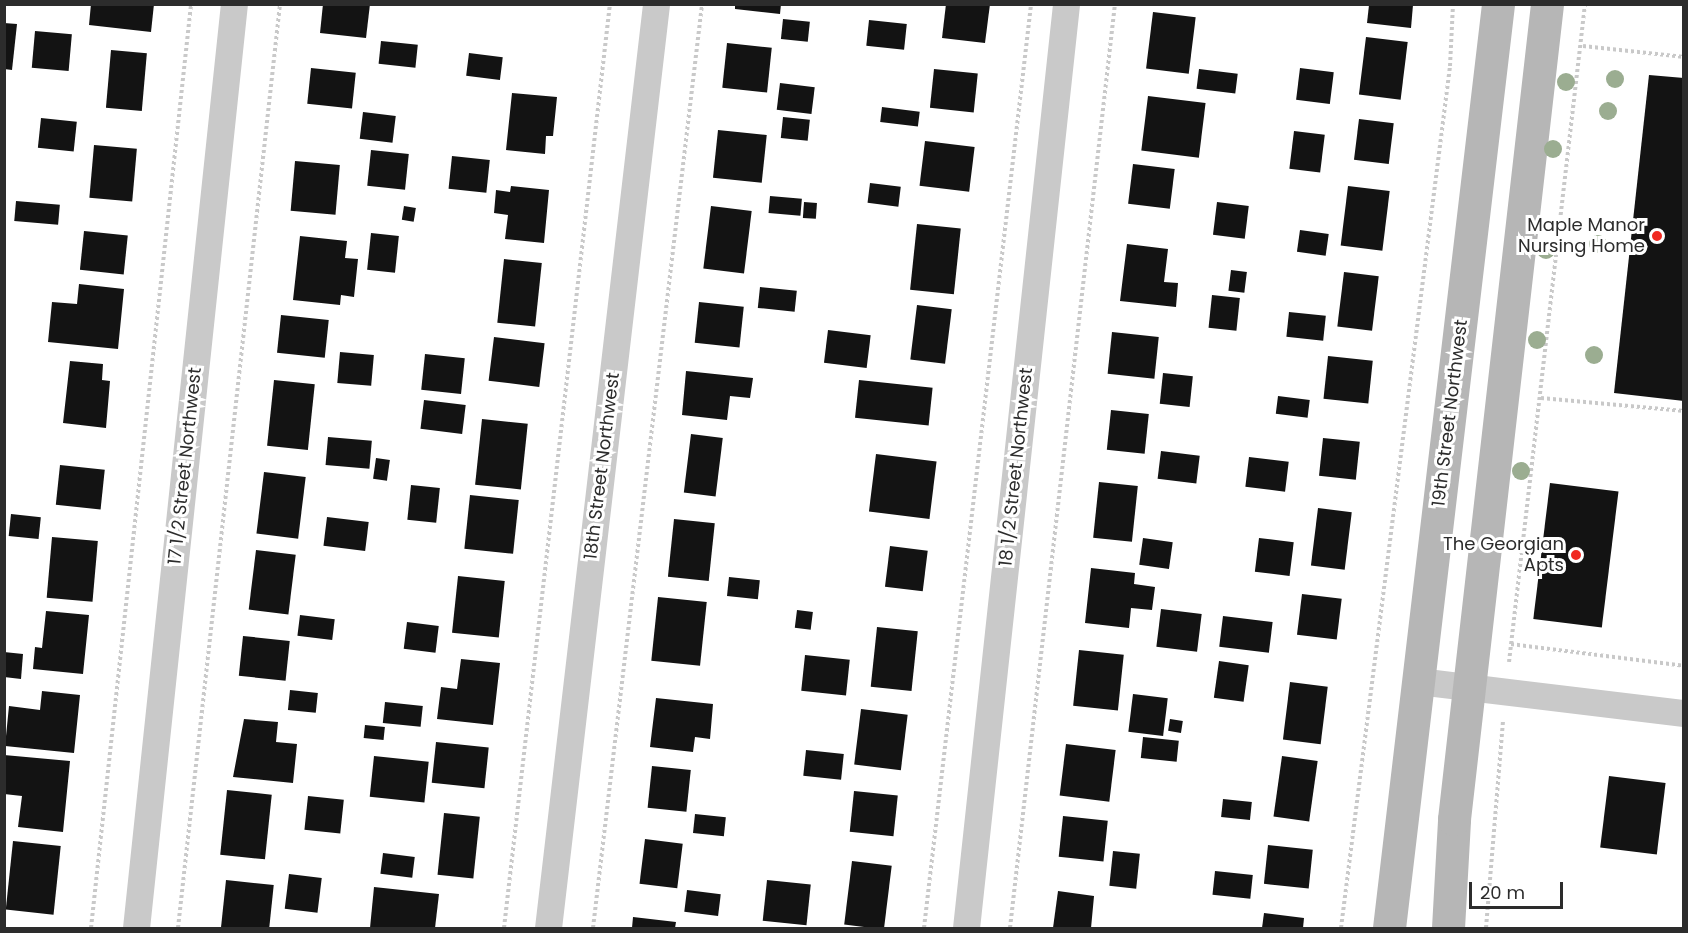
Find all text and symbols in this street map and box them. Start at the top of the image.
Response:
place label: Maple Manor Nursing Home [1518,215,1645,258]
marker: Maple Manor Nursing Home [1650,229,1664,243]
street label: 19th Street Northwest [1428,318,1472,508]
street label: 17 1/2 Street Northwest [164,366,206,566]
street label: 18 1/2 Street Northwest [995,367,1037,567]
street label: 18th Street Northwest [580,371,624,561]
place label: The Georgian Apts [1443,534,1564,576]
marker: The Georgian Apts [1569,548,1583,562]
scale bar [1472,870,1566,908]
text: 20 m [1480,880,1525,905]

